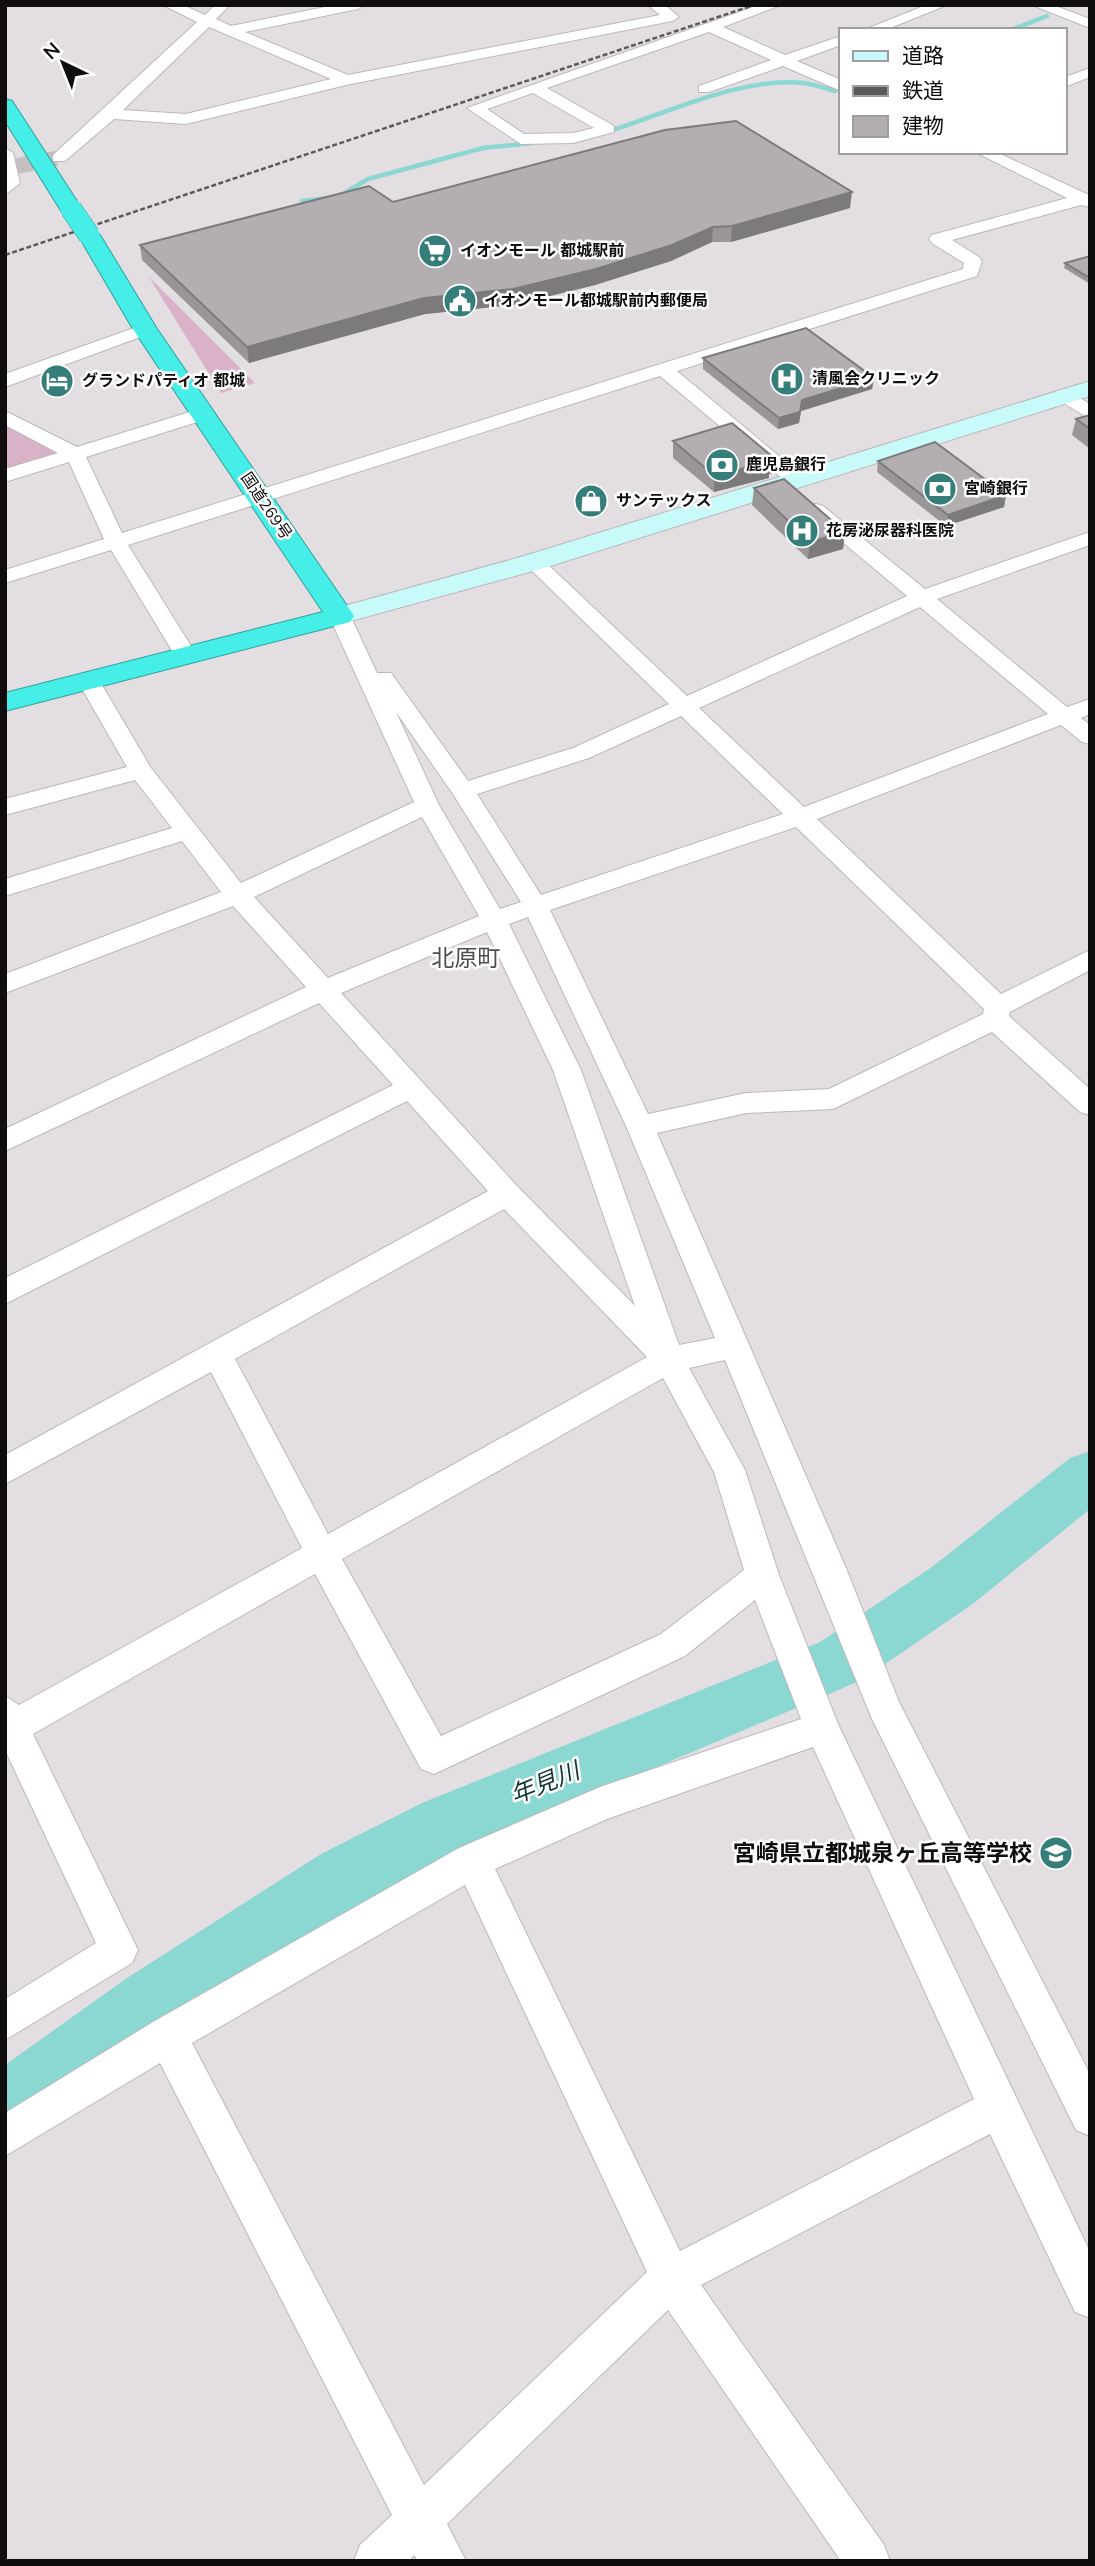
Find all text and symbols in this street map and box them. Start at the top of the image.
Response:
north arrow [28,28,98,98]
legend [839,28,1067,154]
text: N [38,37,66,66]
text: 道路 [902,42,944,70]
text: 鉄道 [902,77,944,105]
text: 建物 [902,112,944,140]
supermarket icon: イオンモール 都城駅前 [416,232,454,270]
place label: イオンモール 都城駅前 [460,240,624,262]
public building icon: イオンモール都城駅前内郵便局 [441,282,479,320]
place label: イオンモール都城駅前内郵便局 [484,290,708,312]
hospital icon: 清風会クリニック [768,360,806,398]
hotel icon: グランドパティオ 都城 [38,362,76,400]
place label: 清風会クリニック [812,368,940,390]
place label: グランドパティオ 都城 [82,370,245,392]
bank icon: 鹿児島銀行 [703,446,741,484]
place label: 鹿児島銀行 [746,454,826,476]
street label: 国道269号 [235,468,297,544]
bank icon: 宮崎銀行 [921,470,959,508]
place label: 宮崎銀行 [964,478,1028,500]
shop icon: サンテックス [572,482,610,520]
place label: サンテックス [616,490,712,512]
hospital icon: 花房泌尿器科医院 [783,512,821,550]
place label: 花房泌尿器科医院 [826,520,954,542]
district label: 北原町 [432,943,501,974]
water label: 年見川 [506,1754,587,1811]
school or university icon: 宮崎県立都城泉ヶ丘高等学校 [1037,1834,1075,1872]
place label: 宮崎県立都城泉ヶ丘高等学校 [733,1838,1032,1869]

